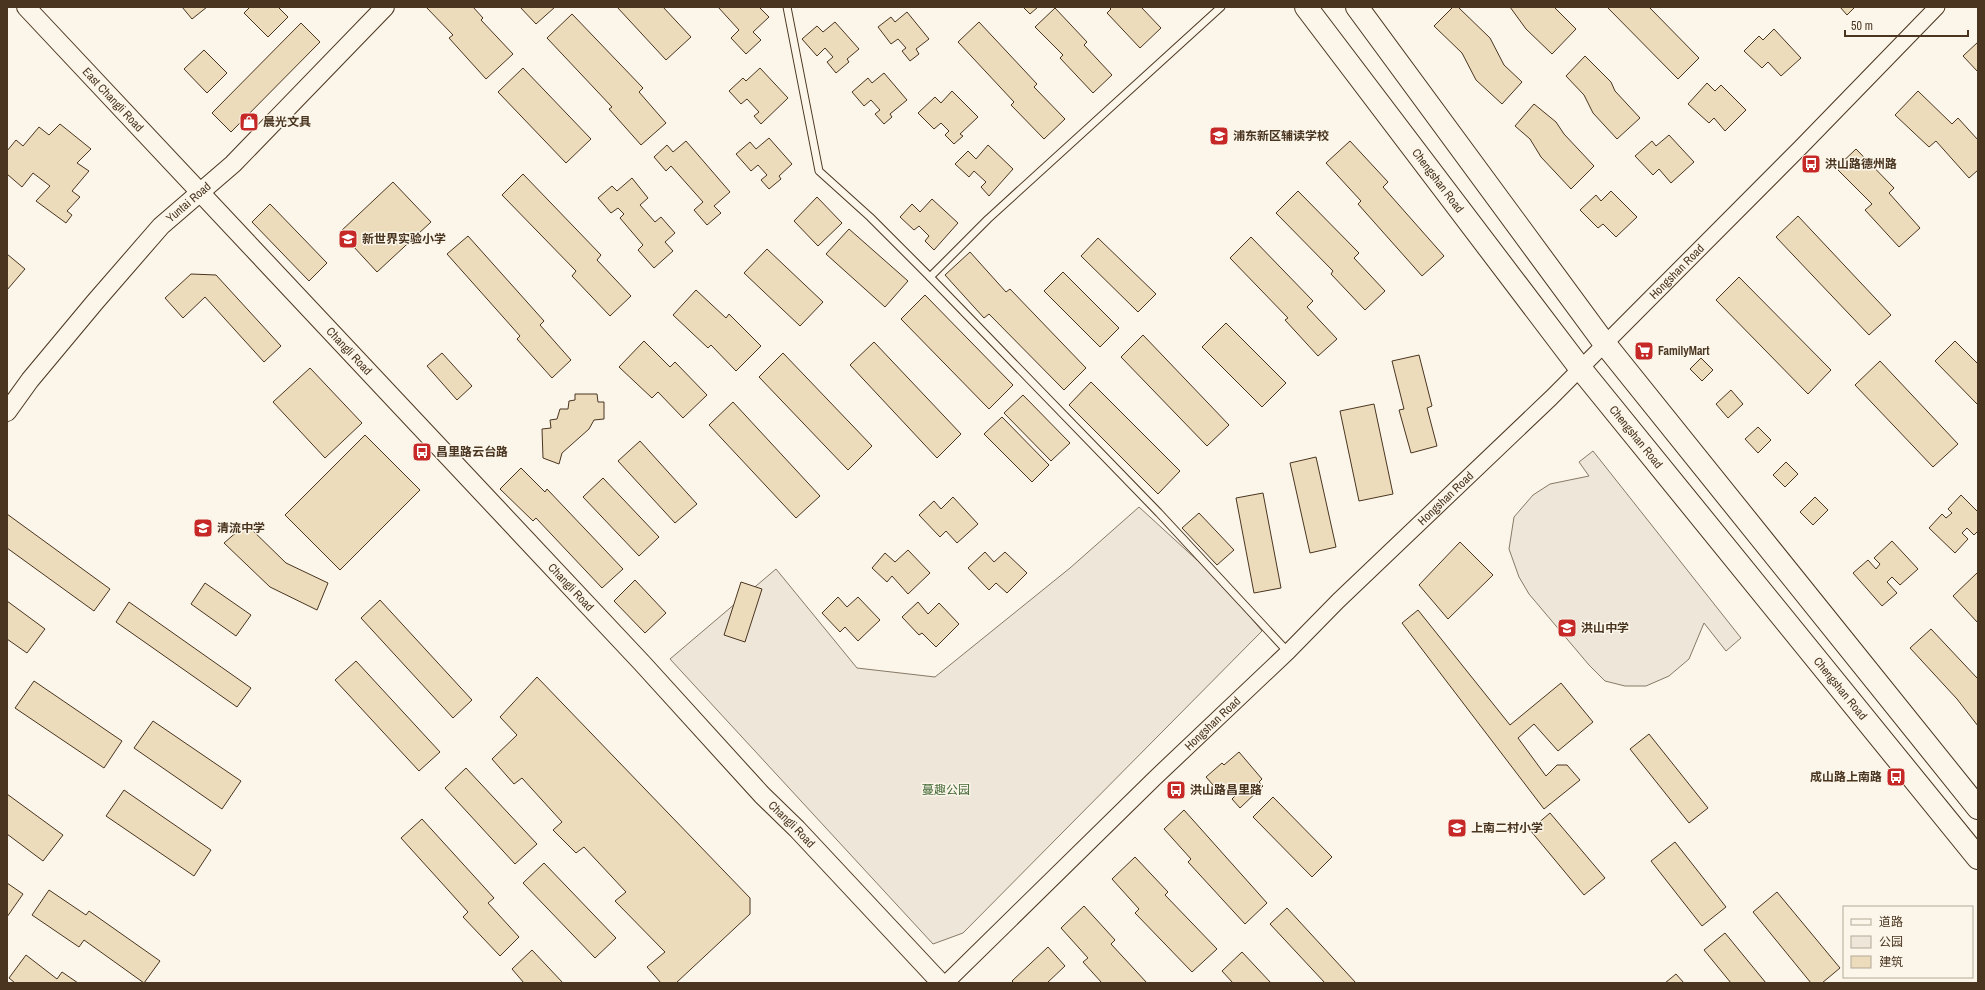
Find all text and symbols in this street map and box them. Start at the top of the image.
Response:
scale bar [1845,12,1968,38]
text: 50 m [1851,18,1873,34]
street label: East Changli Road [79,64,147,135]
shop icon: 晨光文具 [238,111,260,133]
place label: 晨光文具 [263,114,311,130]
school or university icon: 浦东新区辅读学校 [1208,125,1230,147]
place label: 浦东新区辅读学校 [1233,128,1329,144]
street label: Chengshan Road [1408,145,1467,216]
bus stop icon: 洪山路德州路 [1800,153,1822,175]
place label: 洪山路德州路 [1825,156,1897,172]
street label: Yuntai Road [163,178,214,226]
school or university icon: 新世界实验小学 [337,228,359,250]
place label: 新世界实验小学 [362,231,446,247]
street label: Hongshan Road [1646,241,1708,303]
street label: Changli Road [323,324,376,379]
supermarket icon: FamilyMart [1633,340,1655,362]
place label: FamilyMart [1658,343,1710,359]
street label: Chengshan Road [1606,402,1666,472]
bus stop icon: 昌里路云台路 [411,441,433,463]
place label: 昌里路云台路 [436,444,508,460]
street label: Hongshan Road [1414,468,1477,529]
school or university icon: 清流中学 [192,517,214,539]
place label: 清流中学 [217,520,265,536]
street label: Changli Road [544,560,597,615]
school or university icon: 洪山中学 [1556,617,1578,639]
place label: 洪山中学 [1581,620,1629,636]
street label: Chengshan Road [1810,654,1871,723]
street label: Hongshan Road [1181,693,1244,754]
bus stop icon: 成山路上南路 [1885,766,1907,788]
place label: 成山路上南路 [1810,769,1882,785]
bus stop icon: 洪山路昌里路 [1165,779,1187,801]
park label: 蔓趣公园 [922,782,970,798]
place label: 洪山路昌里路 [1190,782,1262,798]
street label: Changli Road [765,797,819,851]
school or university icon: 上南二村小学 [1446,817,1468,839]
place label: 上南二村小学 [1471,820,1543,836]
legend [1843,906,1973,978]
text: 道路 [1879,914,1903,930]
text: 公园 [1879,934,1903,950]
text: 建筑 [1879,954,1903,970]

